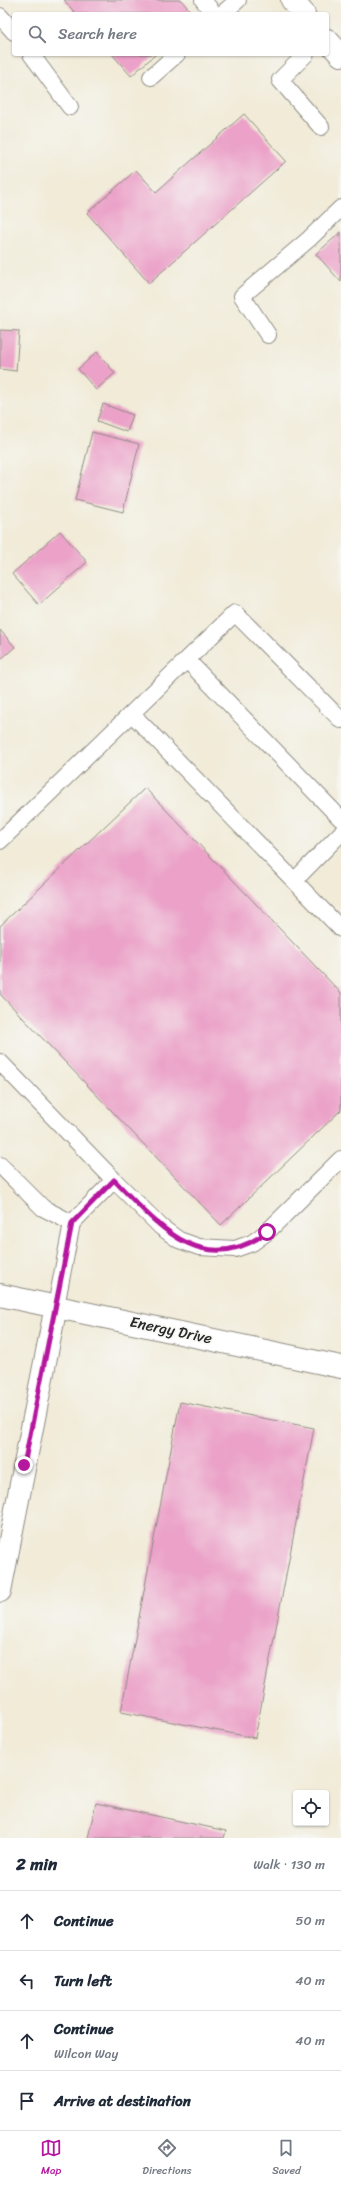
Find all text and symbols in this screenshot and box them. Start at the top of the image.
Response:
search box [12,12,329,56]
text: Search here [58,21,137,47]
icon: search [26,23,48,45]
route start [258,1223,276,1241]
street label: Energy Drive [127,1309,215,1351]
route end [15,1456,33,1474]
map controls [293,1790,329,1826]
button: locate [293,1790,329,1826]
text: 2 min [16,1849,57,1879]
text: Walk · 130 m [253,1853,325,1876]
text: Continue [54,1908,114,1934]
text: 50 m [295,1909,325,1932]
icon: ahead [16,1910,38,1932]
text: Turn left [54,1968,112,1994]
text: 40 m [295,1969,325,1992]
icon: left [16,1970,38,1992]
text: Continue [54,2016,114,2042]
text: 40 m [295,2029,325,2052]
icon: ahead [16,2030,38,2052]
text: Wilcon Way [54,2042,118,2065]
text: Arrive at destination [54,2088,191,2114]
icon: arrive [16,2090,38,2112]
tab: Map [40,2137,62,2180]
tab: Directions [142,2137,192,2180]
tab: Saved [272,2137,301,2180]

